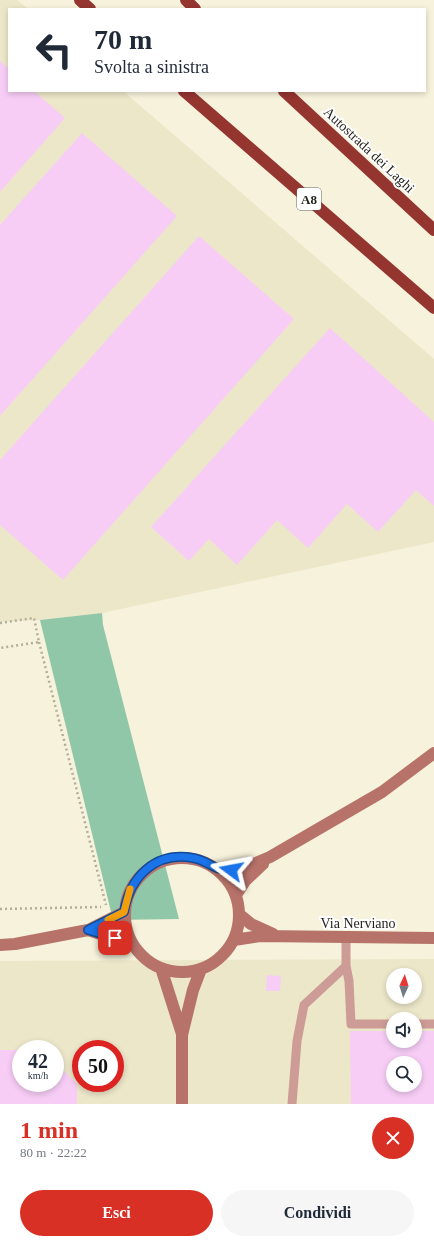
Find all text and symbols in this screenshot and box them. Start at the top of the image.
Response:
icon: left [28,24,80,76]
text: 70 m [94,24,152,55]
text: Svolta a sinistra [94,57,209,77]
street label: Autostrada dei Laghi [321,104,417,196]
road number: A8 [297,188,321,210]
position arrow [210,849,252,891]
street label: Via Nerviano [321,916,395,931]
pin [98,921,132,955]
icon: arrive [104,927,126,949]
north arrow [386,968,422,1004]
map controls [386,968,422,1092]
button: sound [386,1012,422,1048]
speed limit sign: 50 [72,1040,124,1092]
text: 42 [28,1050,48,1072]
button: search [386,1056,422,1092]
text: km/h [28,1070,48,1081]
text: 1 min [20,1117,78,1143]
button: close [372,1117,414,1159]
text: 80 m · 22:22 [20,1145,87,1160]
button: Esci [20,1190,213,1236]
button: Condividi [221,1190,414,1236]

